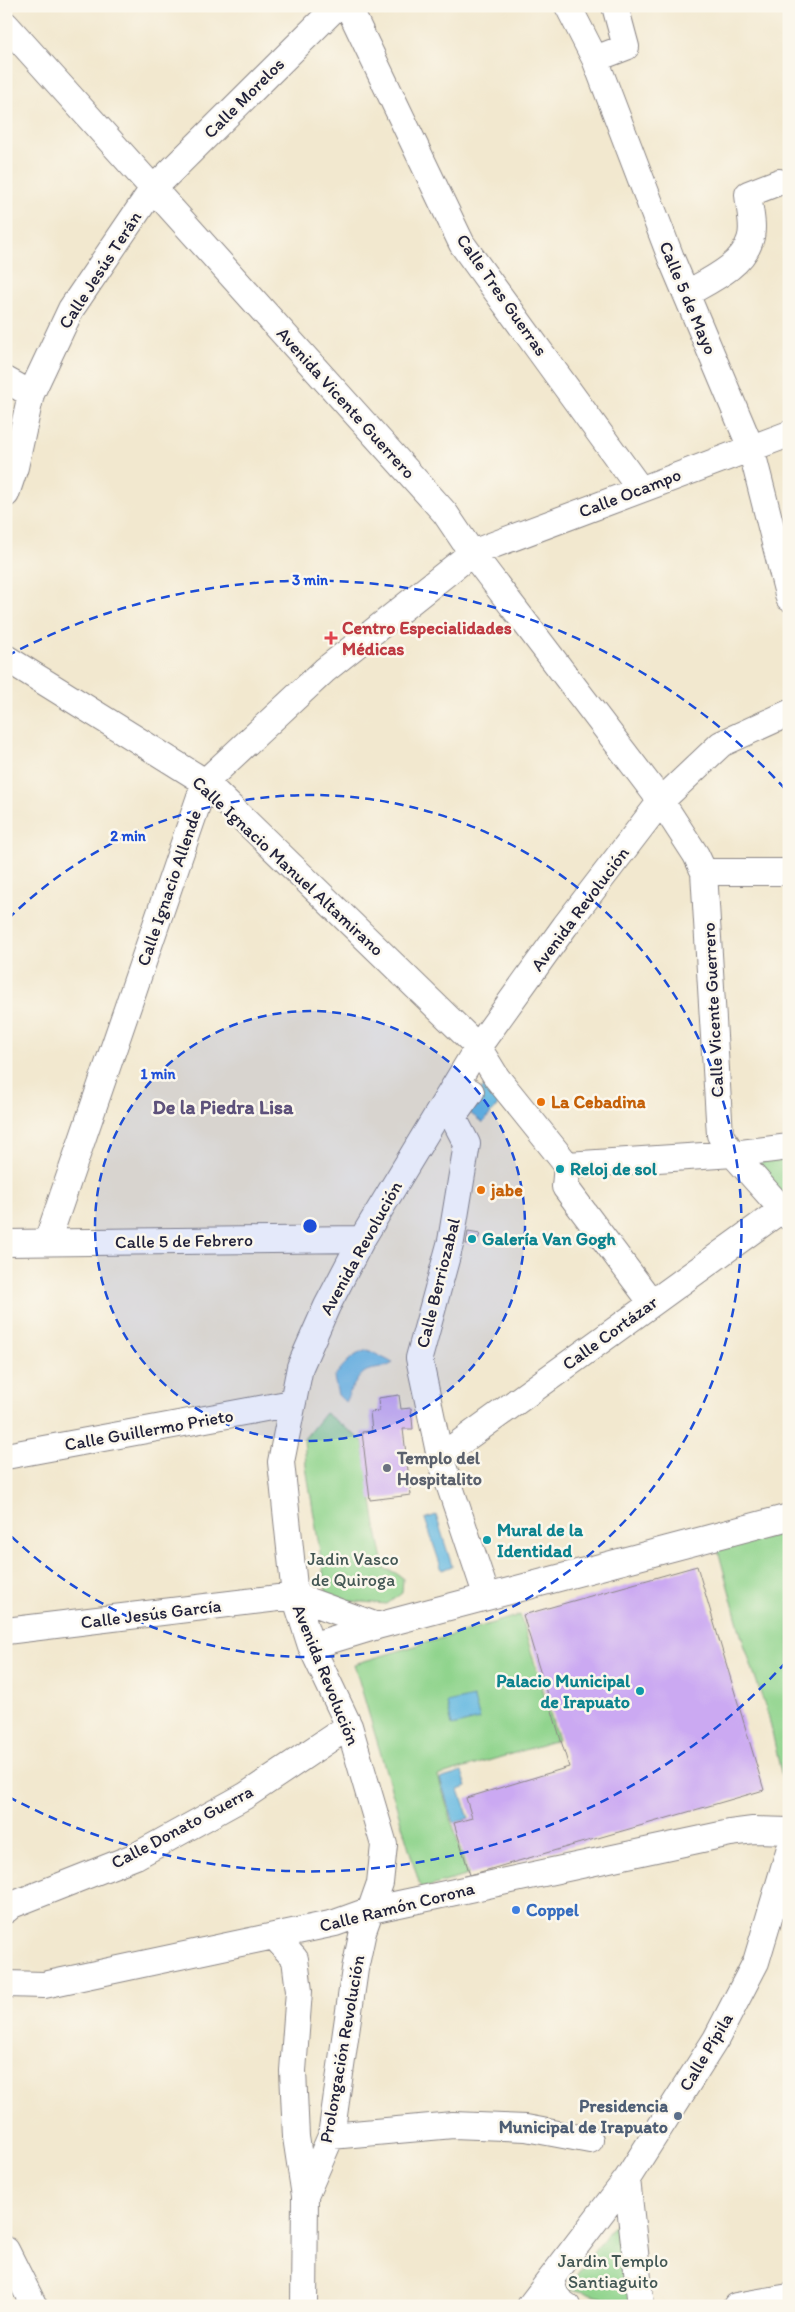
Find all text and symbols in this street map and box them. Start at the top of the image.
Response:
street label: Calle Morelos [199,53,289,143]
street label: Calle Jesús Terán [54,207,146,333]
street label: Calle Tres Guerras [452,230,552,360]
street label: Calle 5 de Mayo [654,238,722,358]
street label: Avenida Vicente Guerrero [272,323,420,483]
street label: Calle Ocampo [576,463,684,523]
text: 3 min [292,571,329,589]
place label: Centro Especialidades Médicas [342,617,512,660]
marker: Centro Especialidades Médicas [324,631,338,645]
street label: Calle Ignacio Manuel Altamirano [188,771,388,961]
street label: Calle Ignacio Allende [132,807,206,969]
text: 2 min [110,827,147,845]
street label: Avenida Revolución [526,843,634,975]
street label: Calle Vicente Guerrero [697,922,729,1098]
text: 1 min [141,1065,176,1083]
place label: La Cebadina [551,1091,646,1113]
district label: De la Piedra Lisa [153,1095,294,1119]
marker: La Cebadina [535,1096,547,1108]
place label: Reloj de sol [570,1158,658,1180]
marker: Reloj de sol [554,1163,566,1175]
street label: Avenida Revolución [315,1177,407,1319]
place label: jabe [490,1179,523,1201]
marker: jabe [475,1184,487,1196]
street label: Calle Berriozabal [411,1216,465,1350]
centre of rings [301,1217,319,1235]
place label: Galería Van Gogh [482,1228,617,1250]
street label: Calle 5 de Febrero [115,1229,253,1253]
marker: Galería Van Gogh [466,1233,478,1245]
street label: Calle Cortázar [558,1291,663,1375]
street label: Calle Guillermo Prieto [63,1404,235,1456]
place label: Templo del Hospitalito [396,1447,482,1490]
marker: Templo del Hospitalito [381,1462,393,1474]
place label: Mural de la Identidad [497,1519,584,1562]
marker: Mural de la Identidad [481,1534,493,1546]
park label: Jadin Vasco de Quiroga [307,1548,399,1591]
street label: Calle Jesús García [80,1594,223,1634]
street label: Avenida Revolución [288,1601,364,1749]
place label: Palacio Municipal de Irapuato [496,1670,631,1713]
marker: Palacio Municipal de Irapuato [634,1685,646,1697]
street label: Calle Donato Guerra [107,1780,257,1874]
street label: Calle Ramón Corona [317,1877,477,1937]
place label: Coppel [526,1899,580,1921]
marker: Coppel [510,1904,522,1916]
street label: Prolongación Revolución [315,1953,369,2145]
street label: Calle Pípila [674,2008,738,2095]
place label: Presidencia Municipal de Irapuato [499,2095,668,2138]
marker: Presidencia Municipal de Irapuato [672,2110,684,2122]
park label: Jardin Templo Santiaguito [558,2250,668,2293]

